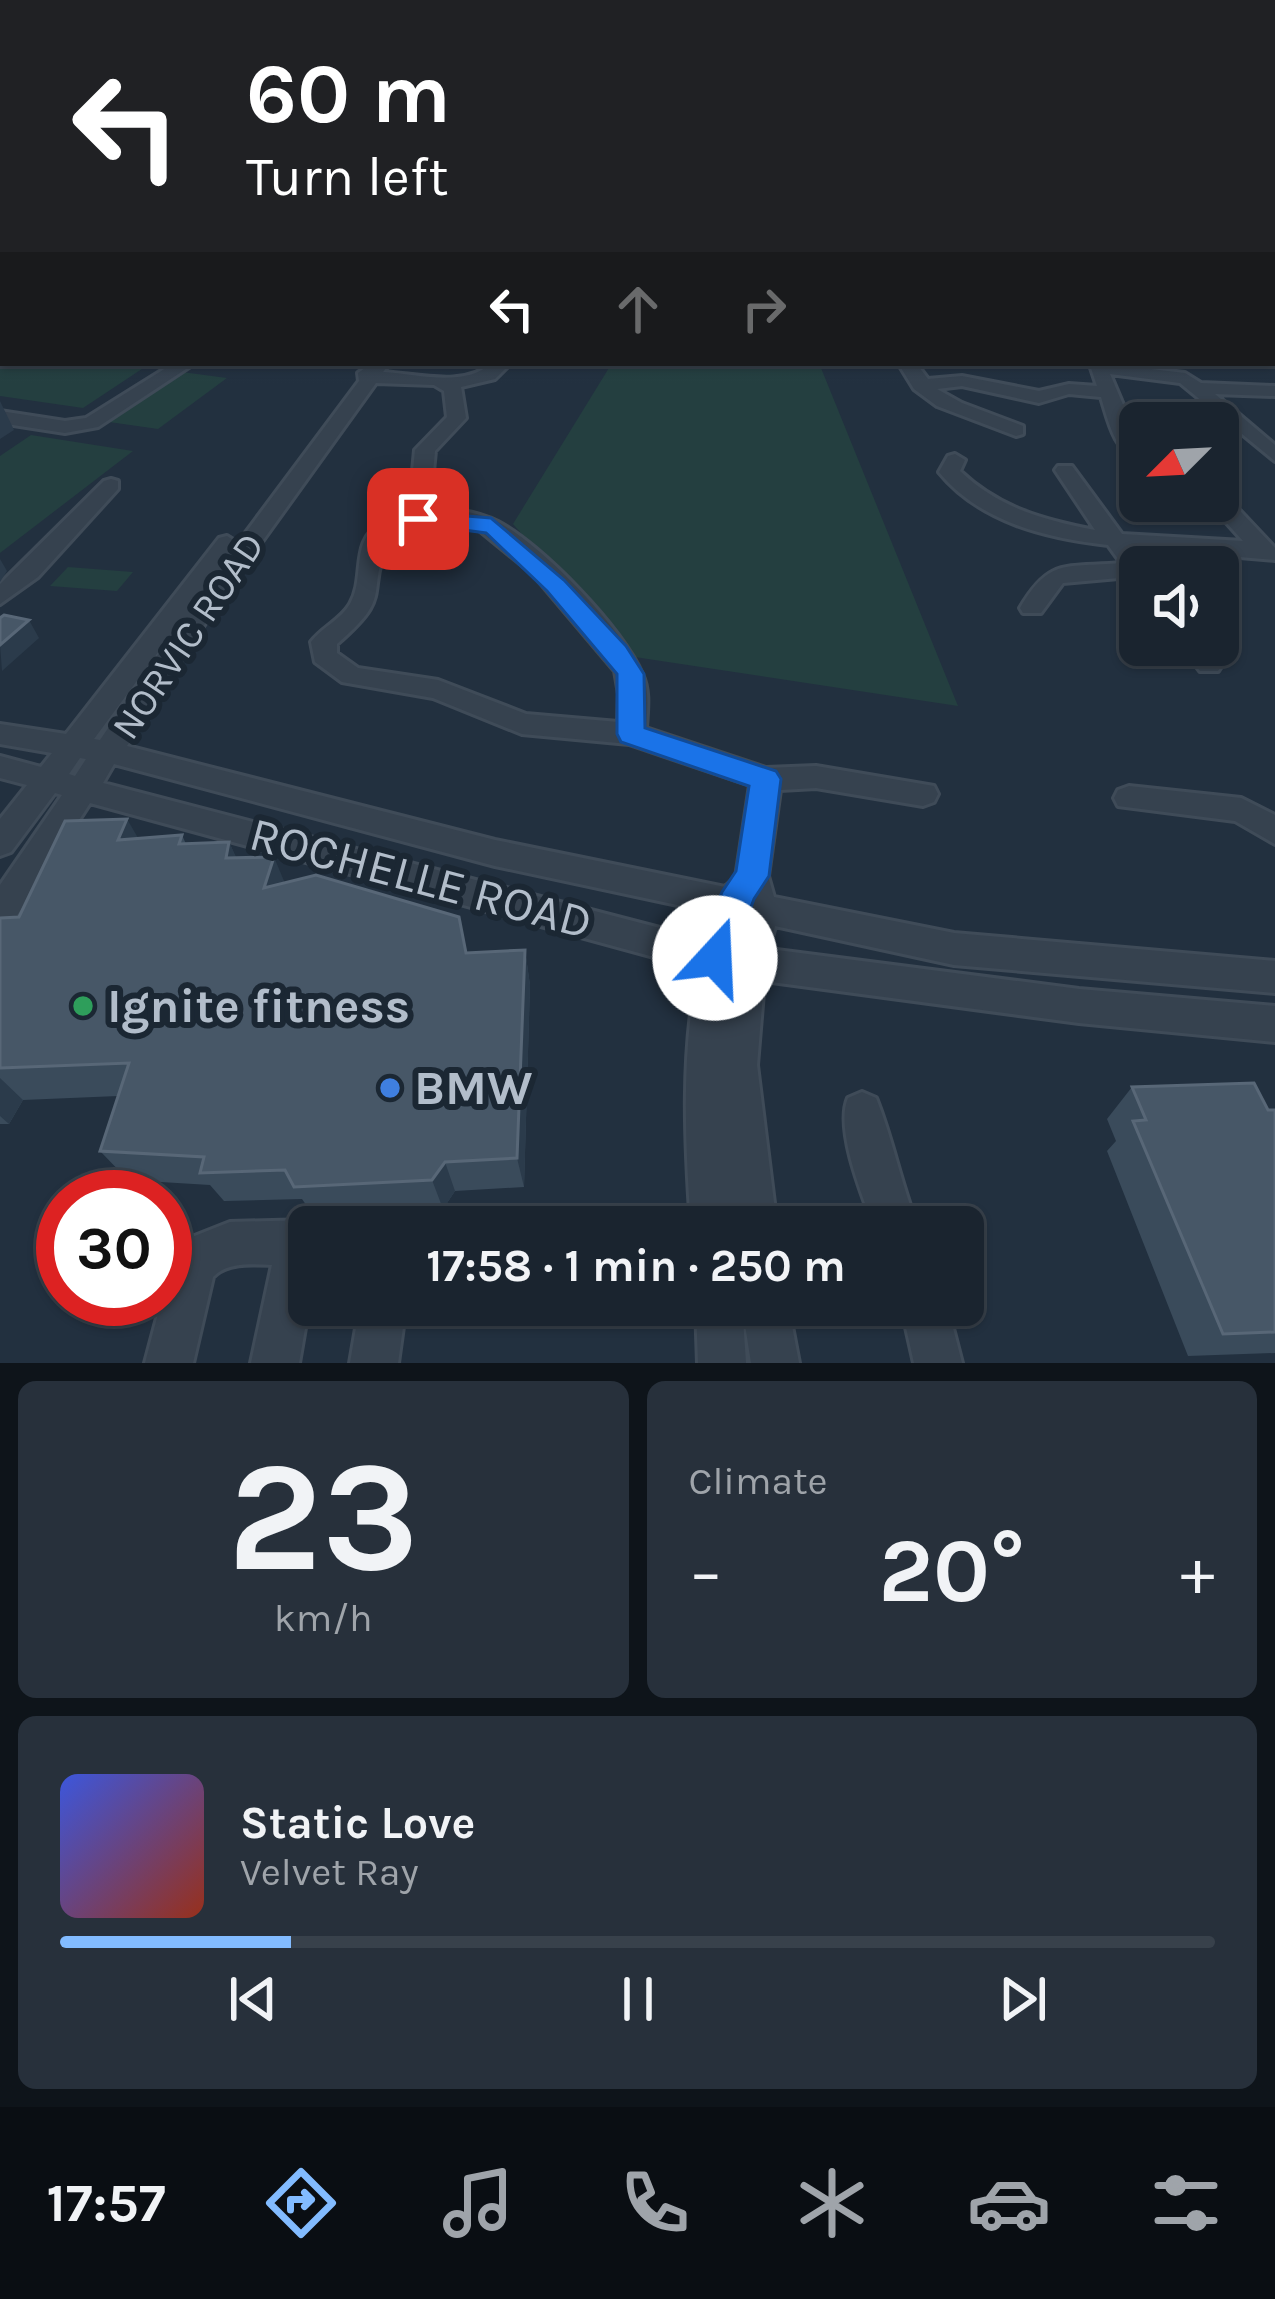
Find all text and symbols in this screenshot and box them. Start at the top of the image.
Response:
text: 60 m [246,45,451,143]
icon: left [48,48,204,204]
text: Turn left [246,145,449,209]
icon: left [479,276,545,342]
icon: ahead [605,276,671,342]
icon: right [731,276,797,342]
north arrow [1119,402,1239,522]
map controls [1119,402,1239,666]
pin [367,468,469,570]
icon: arrive [385,486,451,552]
street label: NORVIC ROAD [102,524,274,748]
button: sound [1119,546,1239,666]
street label: ROCHELLE ROAD [244,805,598,951]
position arrow [652,895,778,1021]
place label: Ignite fitness [107,978,410,1034]
marker: Ignite fitness [70,993,96,1019]
place label: BMW [414,1060,533,1116]
marker: BMW [377,1075,403,1101]
speed limit sign: 30 [36,1170,192,1326]
text: 17:58 · 1 min · 250 m [426,1240,846,1292]
text: 23 [228,1426,419,1608]
text: Climate [689,1458,828,1504]
text: 20° [879,1518,1025,1624]
text: − [689,1533,723,1611]
text: + [1180,1533,1215,1611]
text: km/h [274,1595,373,1641]
text: Static Love [240,1797,475,1849]
text: Velvet Ray [240,1849,419,1895]
icon: previous [220,1966,286,2032]
icon: pause [605,1966,671,2032]
icon: next [990,1966,1056,2032]
icon: directions [259,2161,343,2245]
icon: music [436,2161,520,2245]
icon: phone [613,2161,697,2245]
icon: climate [790,2161,874,2245]
icon: car [967,2161,1051,2245]
icon: filters [1144,2161,1228,2245]
text: 17:57 [47,2171,166,2235]

